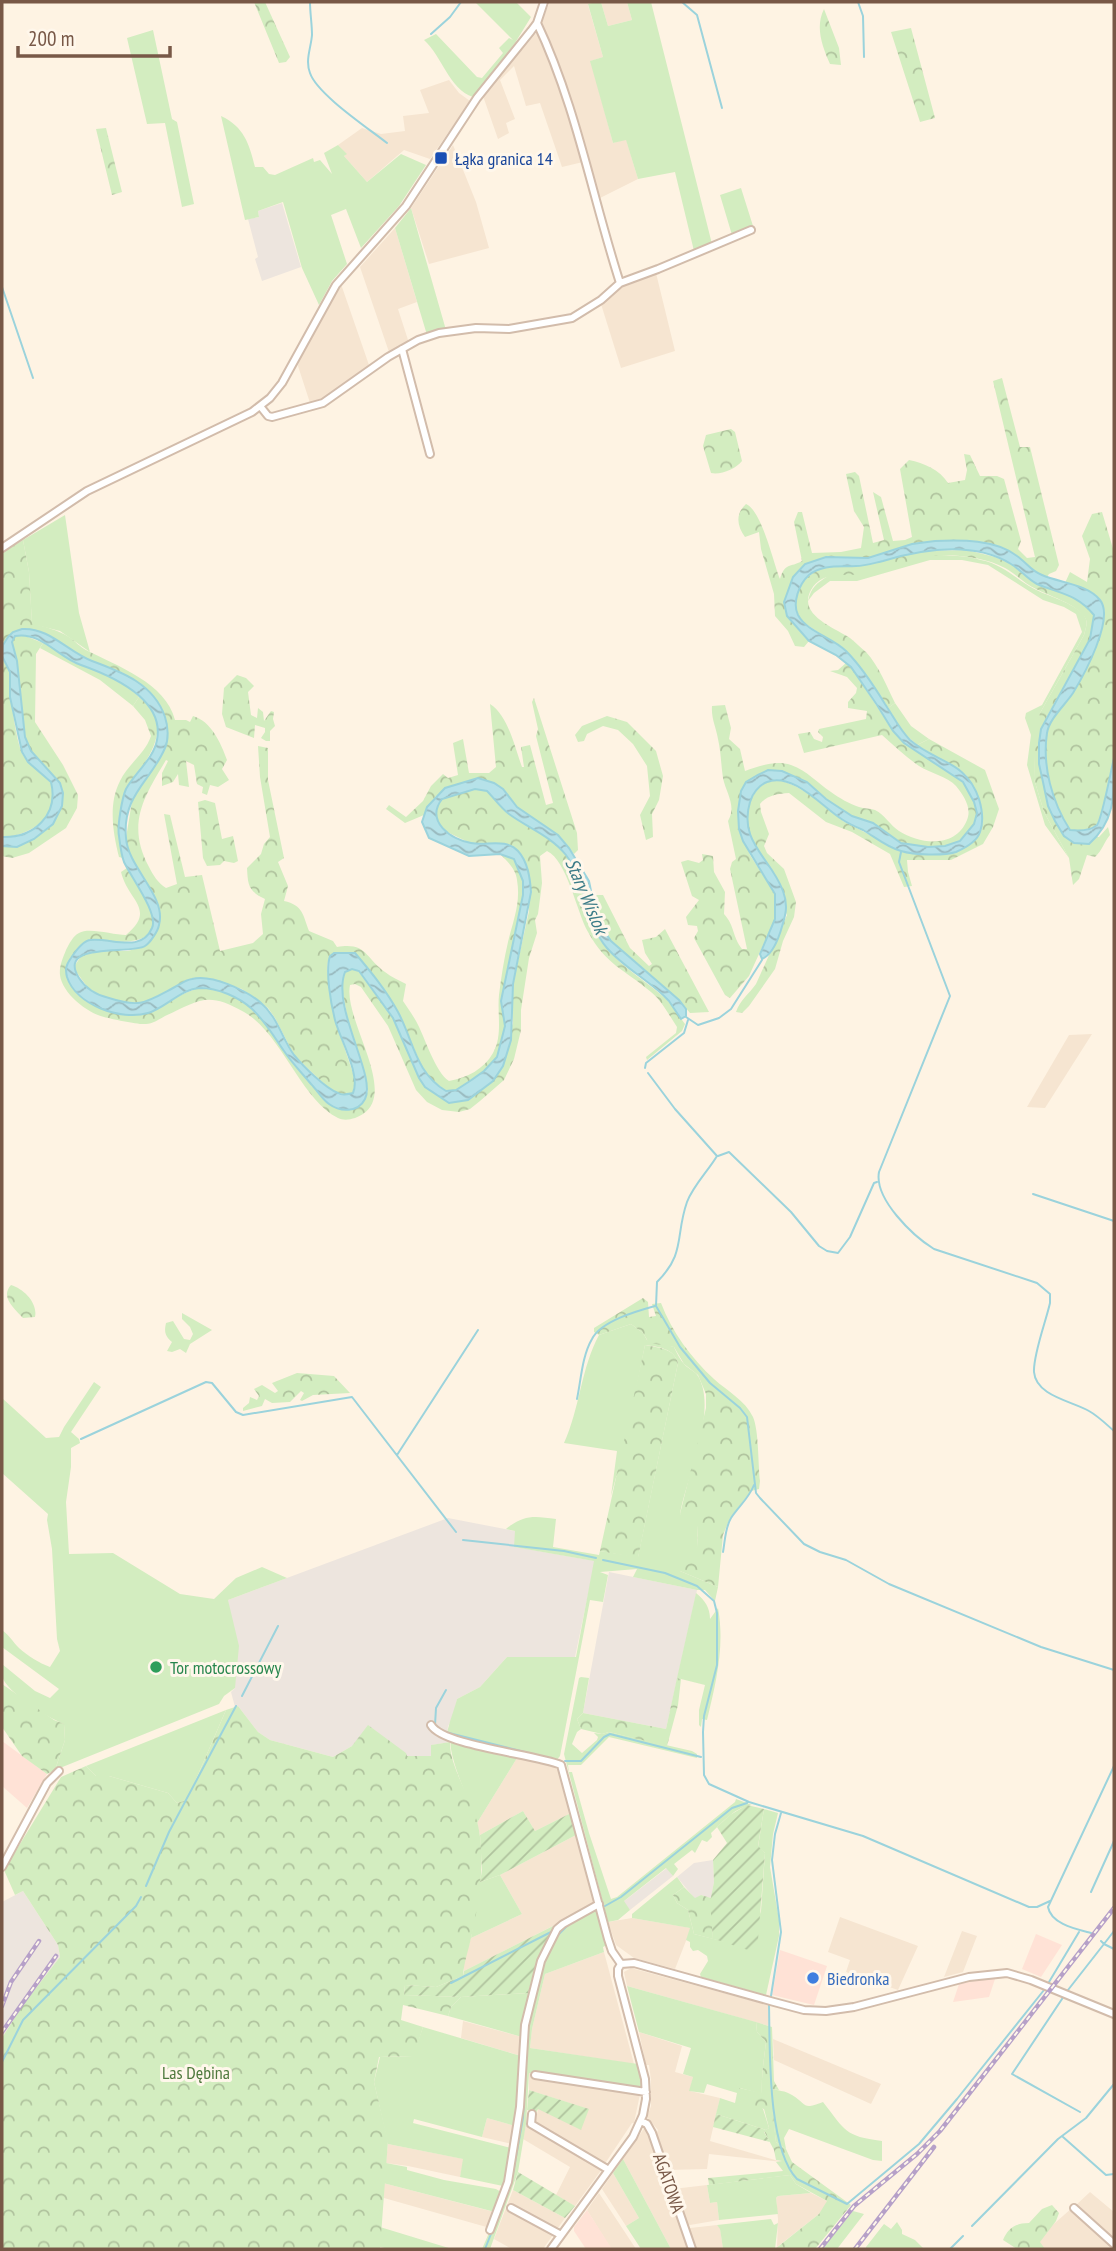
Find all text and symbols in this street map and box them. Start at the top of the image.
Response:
scale bar [18,14,170,58]
text: 200 m [28,25,74,52]
place label: Łąka granica 14 [455,147,553,170]
marker: Łąka granica 14 [433,150,449,166]
water label: Stary Wislok [560,855,615,940]
place label: Tor motocrossowy [170,1656,281,1679]
marker: Tor motocrossowy [148,1659,164,1675]
place label: Biedronka [827,1967,889,1990]
marker: Biedronka [805,1970,821,1986]
park label: Las Dębina [162,2061,230,2084]
street label: AGATOWA [648,2150,690,2216]

